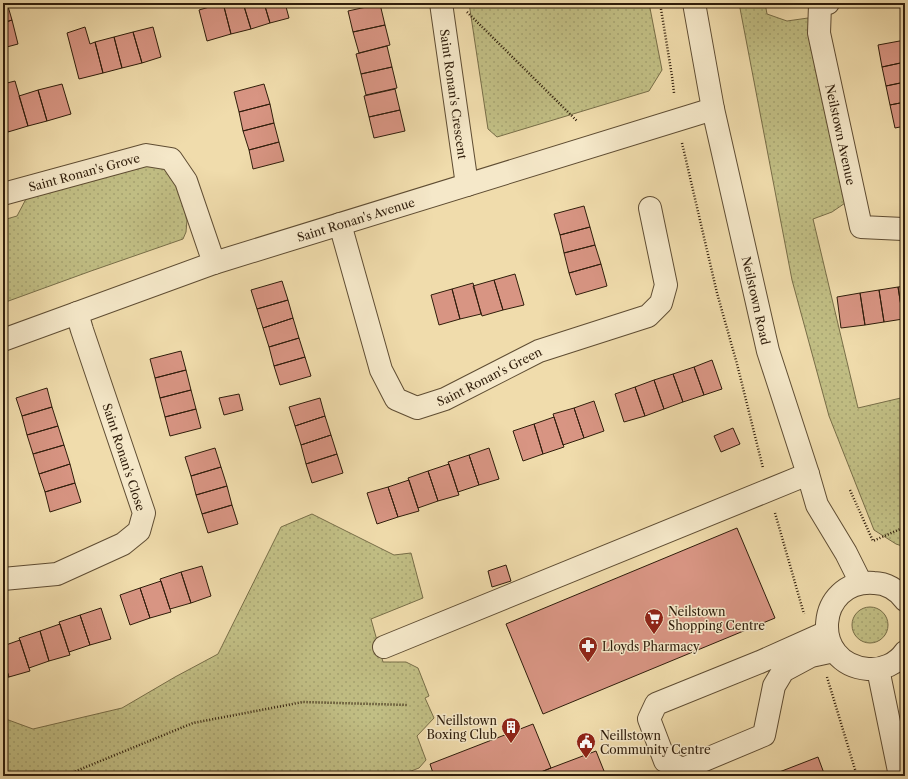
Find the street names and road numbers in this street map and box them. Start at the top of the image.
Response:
street label: Saint Ronan's Crescent [437,28,471,161]
street label: Neilstown Avenue [823,83,859,187]
street label: Saint Ronan's Grove [27,149,142,194]
street label: Saint Ronan's Avenue [295,194,417,244]
street label: Neilstown Road [739,255,774,347]
street label: Saint Ronan's Green [435,343,544,409]
street label: Saint Ronan's Close [100,401,149,513]

